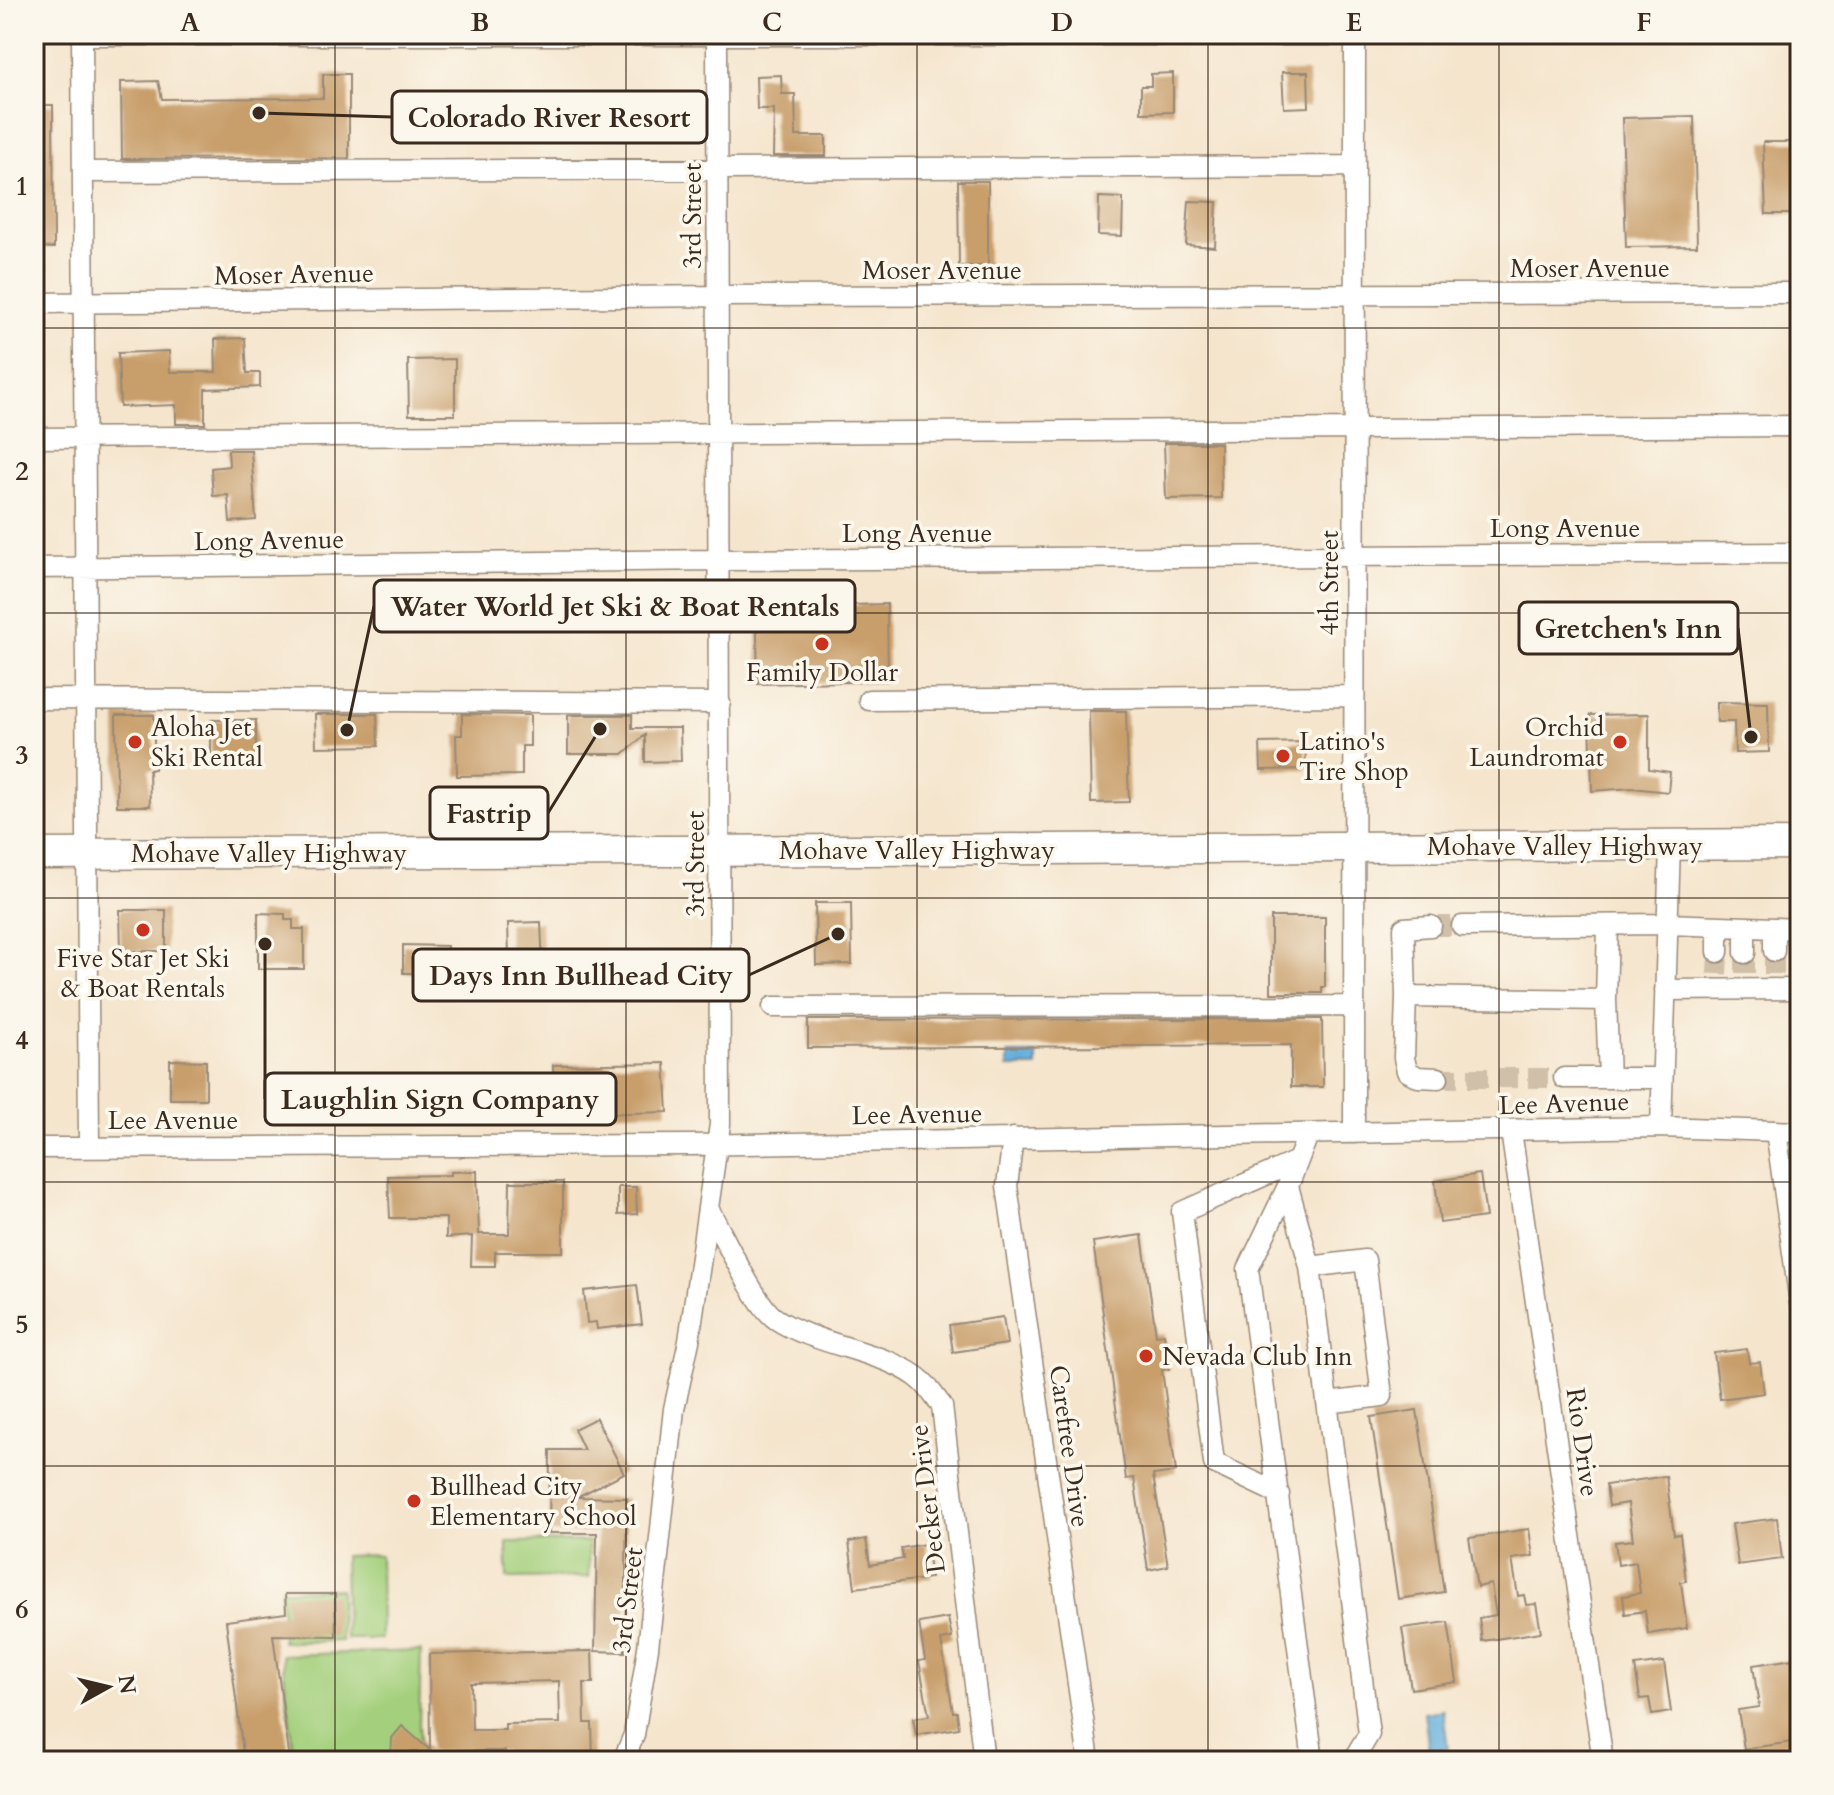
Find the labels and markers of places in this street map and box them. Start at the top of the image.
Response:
callout: Colorado River Resort [392,91,707,143]
callout: Water World Jet Ski & Boat Rentals [374,580,855,632]
callout: Gretchen's Inn [1519,602,1738,654]
marker: Family Dollar [813,635,831,653]
place label: Family Dollar [746,655,898,690]
place label: Aloha Jet Ski Rental [151,710,263,775]
place label: Orchid Laundromat [1469,710,1604,775]
place label: Latino's Tire Shop [1299,724,1409,789]
marker: Aloha Jet Ski Rental [126,733,144,751]
marker: Orchid Laundromat [1611,733,1629,751]
marker: Latino's Tire Shop [1274,747,1292,765]
callout: Fastrip [430,787,548,839]
marker: Five Star Jet Ski & Boat Rentals [134,921,152,939]
place label: Five Star Jet Ski & Boat Rentals [56,941,230,1006]
callout: Days Inn Bullhead City [413,949,749,1001]
callout: Laughlin Sign Company [265,1073,616,1125]
place label: Nevada Club Inn [1162,1339,1353,1374]
marker: Nevada Club Inn [1137,1347,1155,1365]
place label: Bullhead City Elementary School [430,1469,637,1534]
marker: Bullhead City Elementary School [405,1492,423,1510]

